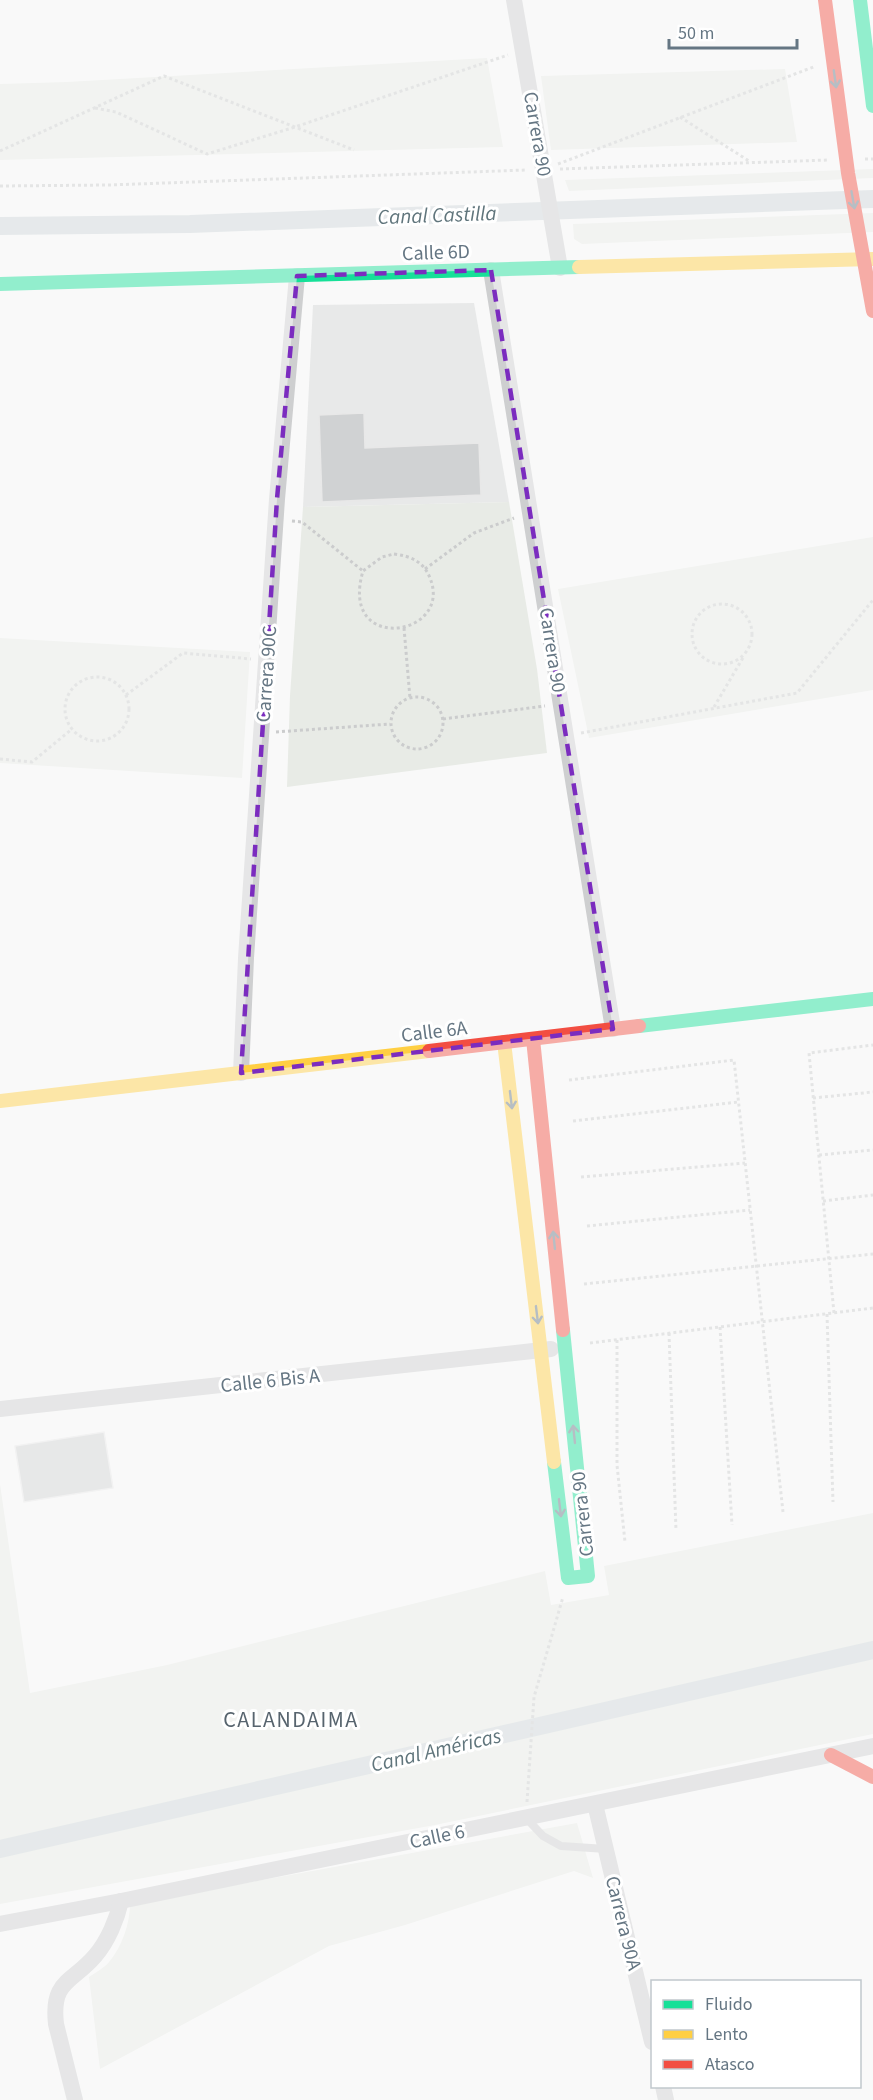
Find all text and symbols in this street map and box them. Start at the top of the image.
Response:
scale bar [669,12,796,50]
text: 50 m [678,21,714,46]
one-way arrow [830,68,841,88]
street label: Carrera 90 [516,90,558,179]
one-way arrow [848,189,859,209]
water label: Canal Castilla [377,198,497,232]
street label: Calle 6D [402,238,470,268]
street label: Carrera 90 [531,606,573,695]
street label: Carrera 90C [250,625,284,723]
street label: Calle 6A [399,1014,469,1050]
one-way arrow [506,1090,517,1109]
one-way arrow [548,1230,559,1250]
one-way arrow [531,1304,542,1324]
street label: Calle 6 Bis A [219,1362,321,1400]
one-way arrow [568,1424,579,1444]
street label: Carrera 90 [565,1470,601,1558]
one-way arrow [554,1498,565,1518]
district label: CALANDAIMA [223,1704,359,1736]
water label: Canal Américas [368,1720,504,1780]
street label: Calle 6 [407,1817,467,1856]
street label: Carrera 90A [598,1873,648,1974]
legend [651,1980,861,2088]
text: Fluido [705,1992,752,2017]
text: Lento [705,2022,748,2047]
text: Atasco [705,2052,754,2077]

